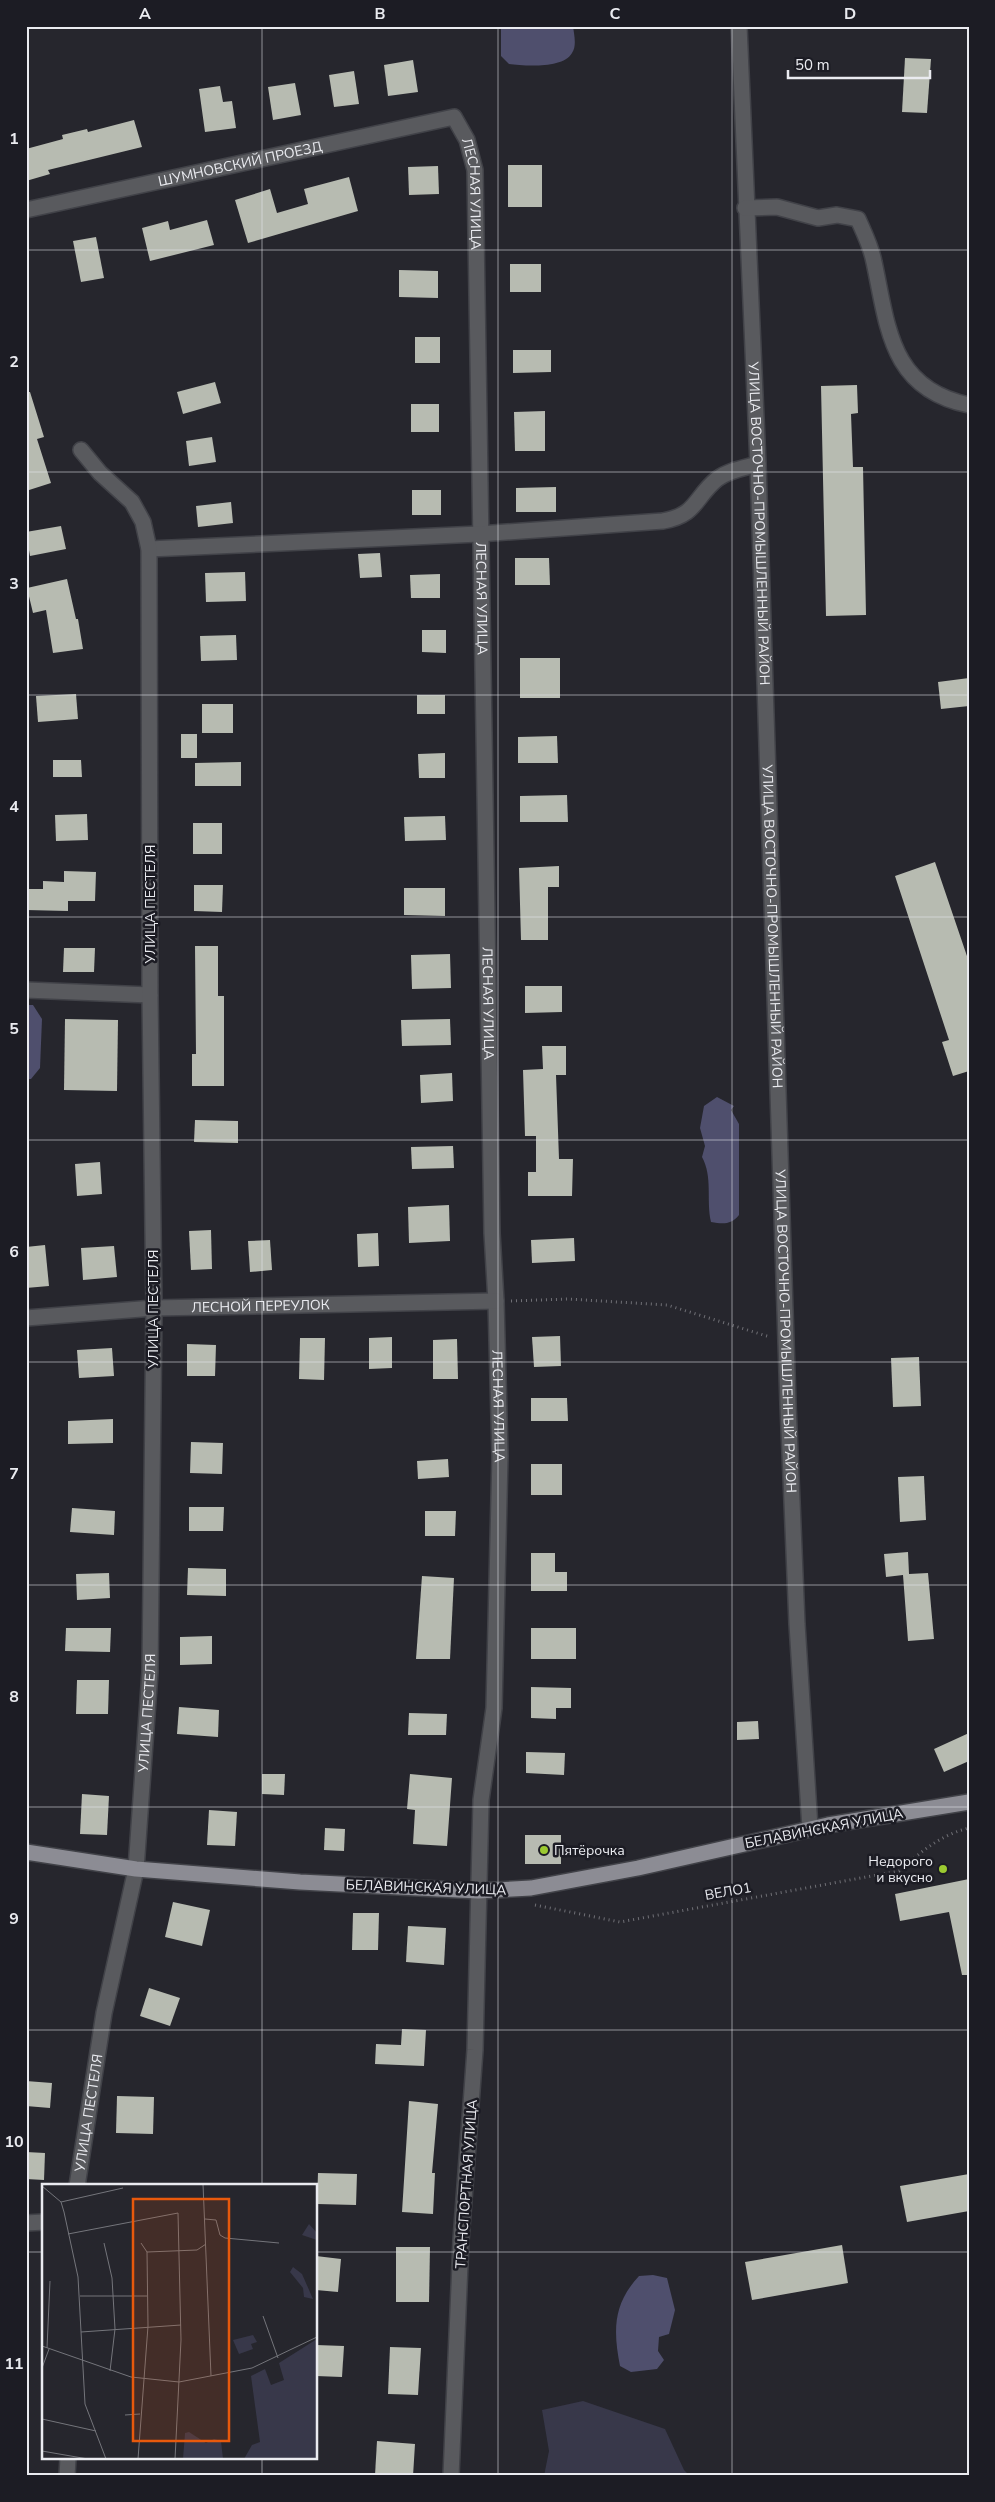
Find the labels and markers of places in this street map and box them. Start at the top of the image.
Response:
place label: Пятёрочка [554,1841,625,1860]
marker: Пятёрочка [538,1844,550,1856]
place label: Недорого и вкусно [868,1852,933,1887]
marker: Недорого и вкусно [937,1863,949,1875]

